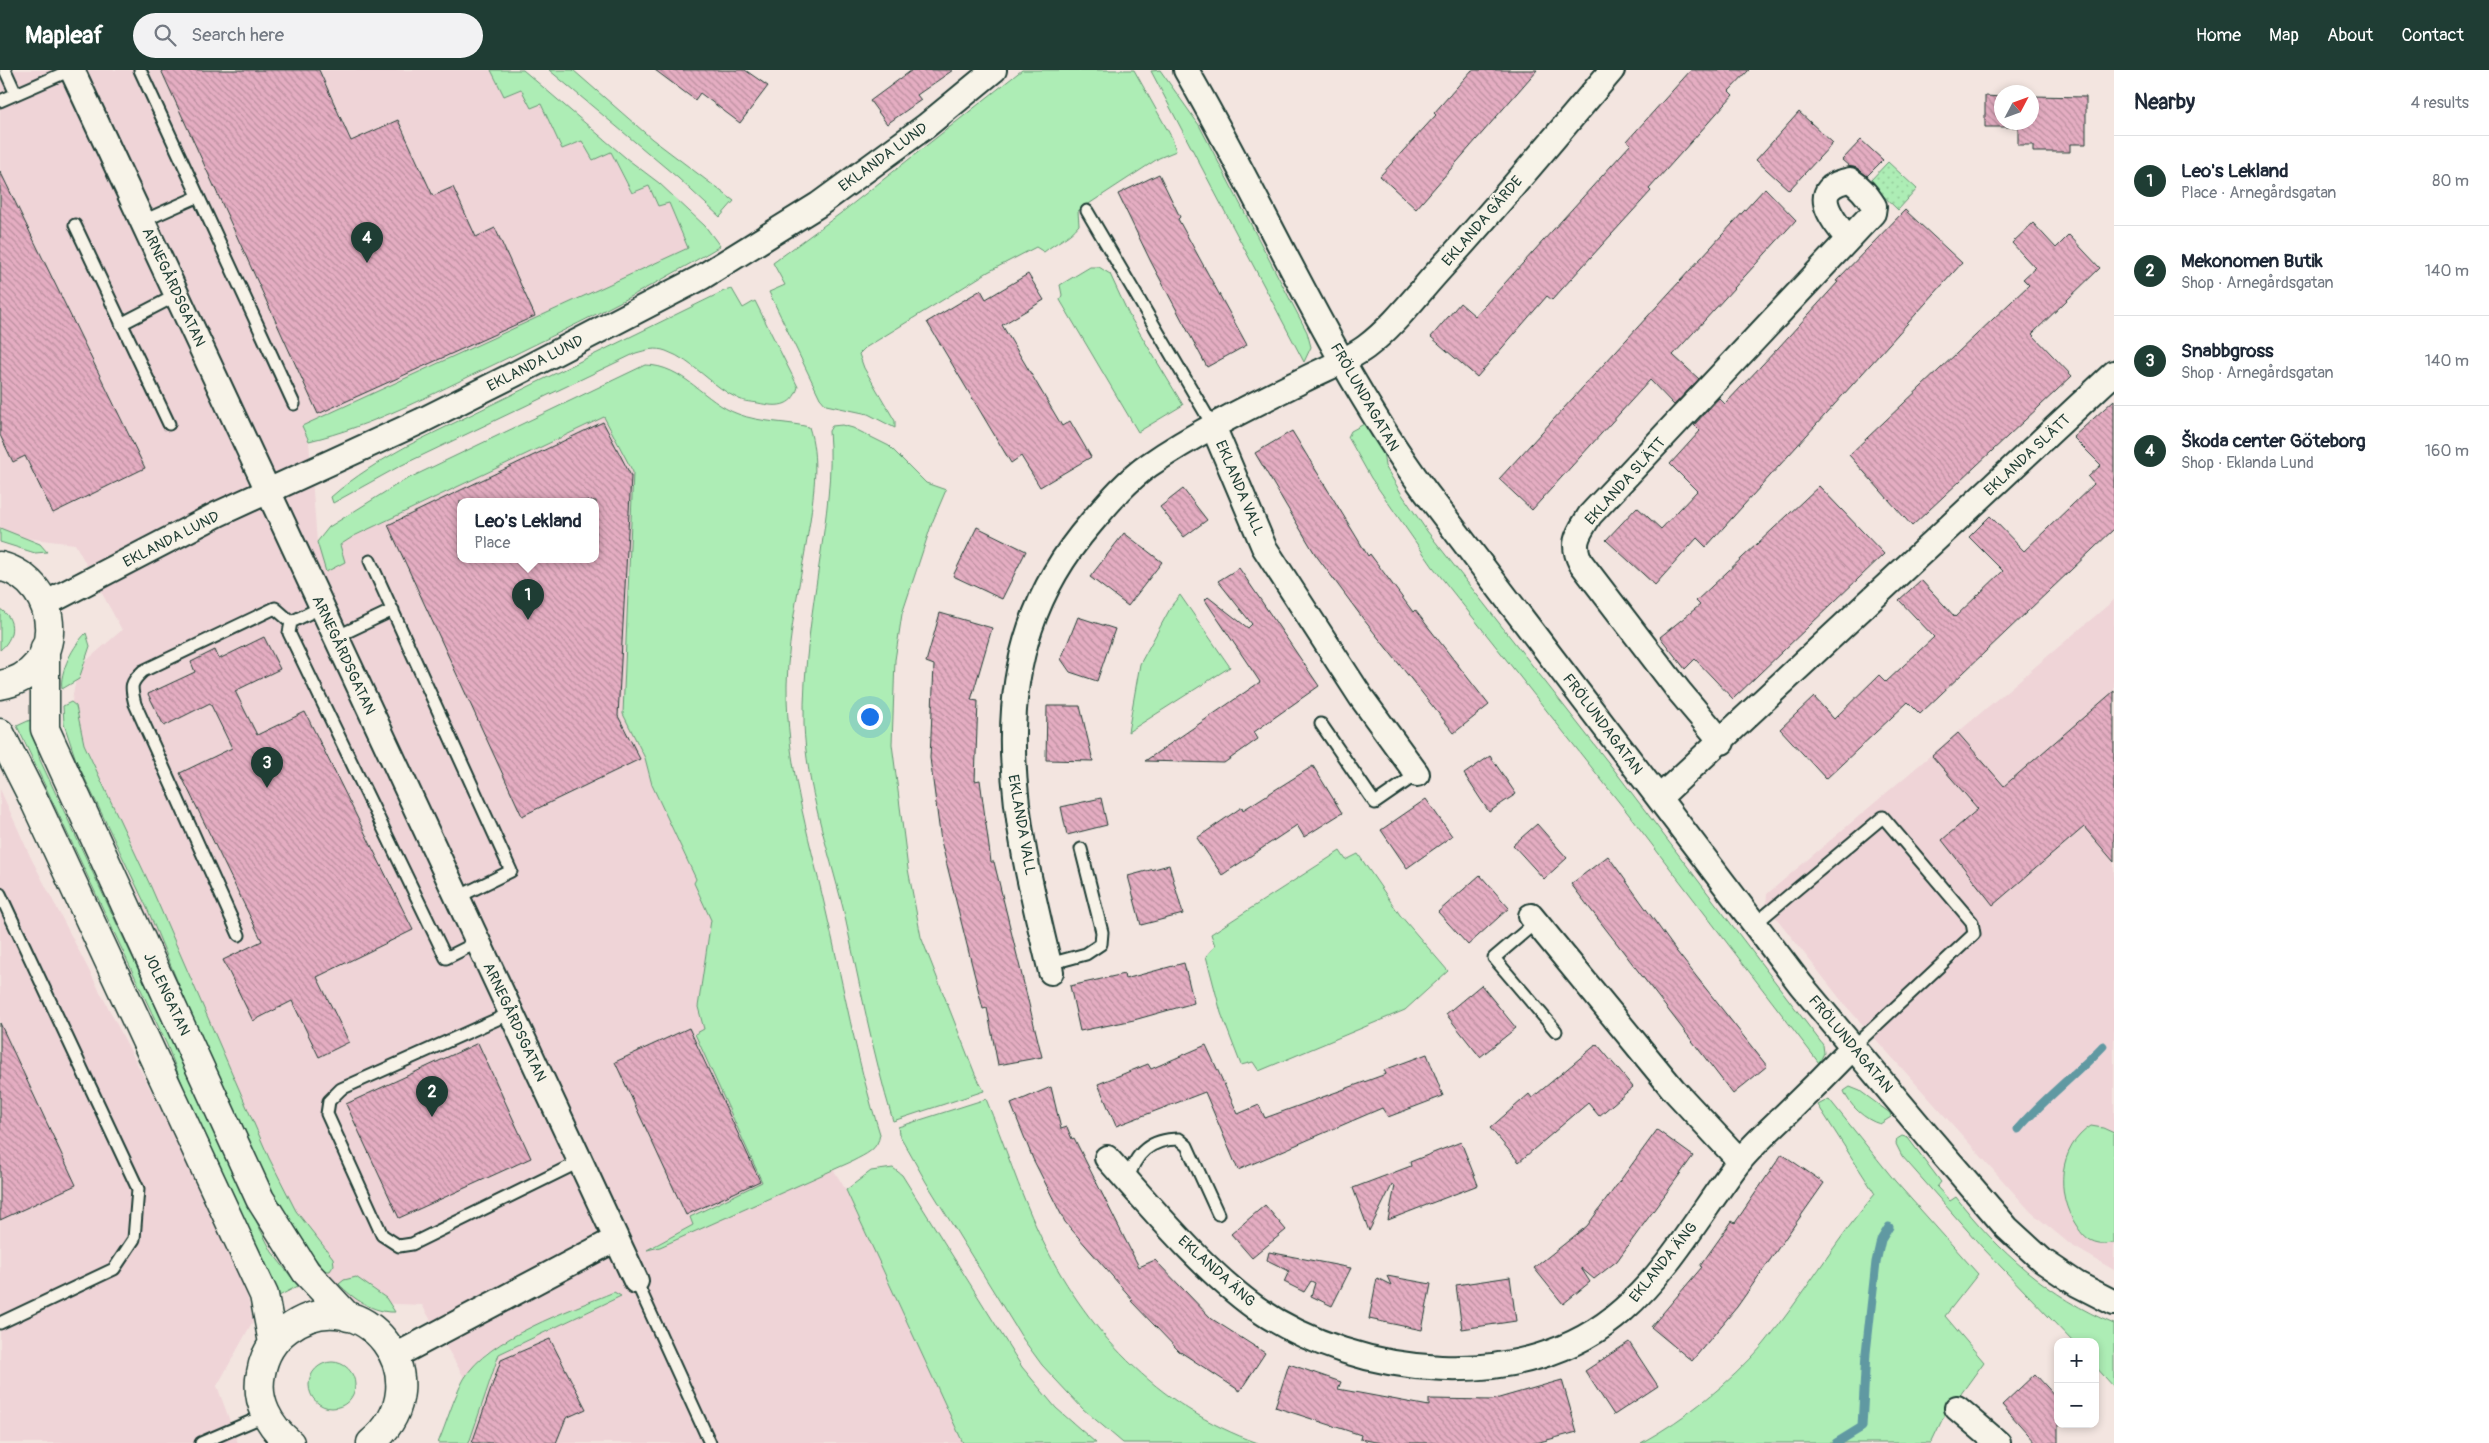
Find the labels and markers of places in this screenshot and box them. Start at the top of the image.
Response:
pin: 4 [351,222,383,263]
pin: 1 [512,579,544,620]
pin: 3 [251,747,283,788]
pin: 2 [416,1076,448,1117]

